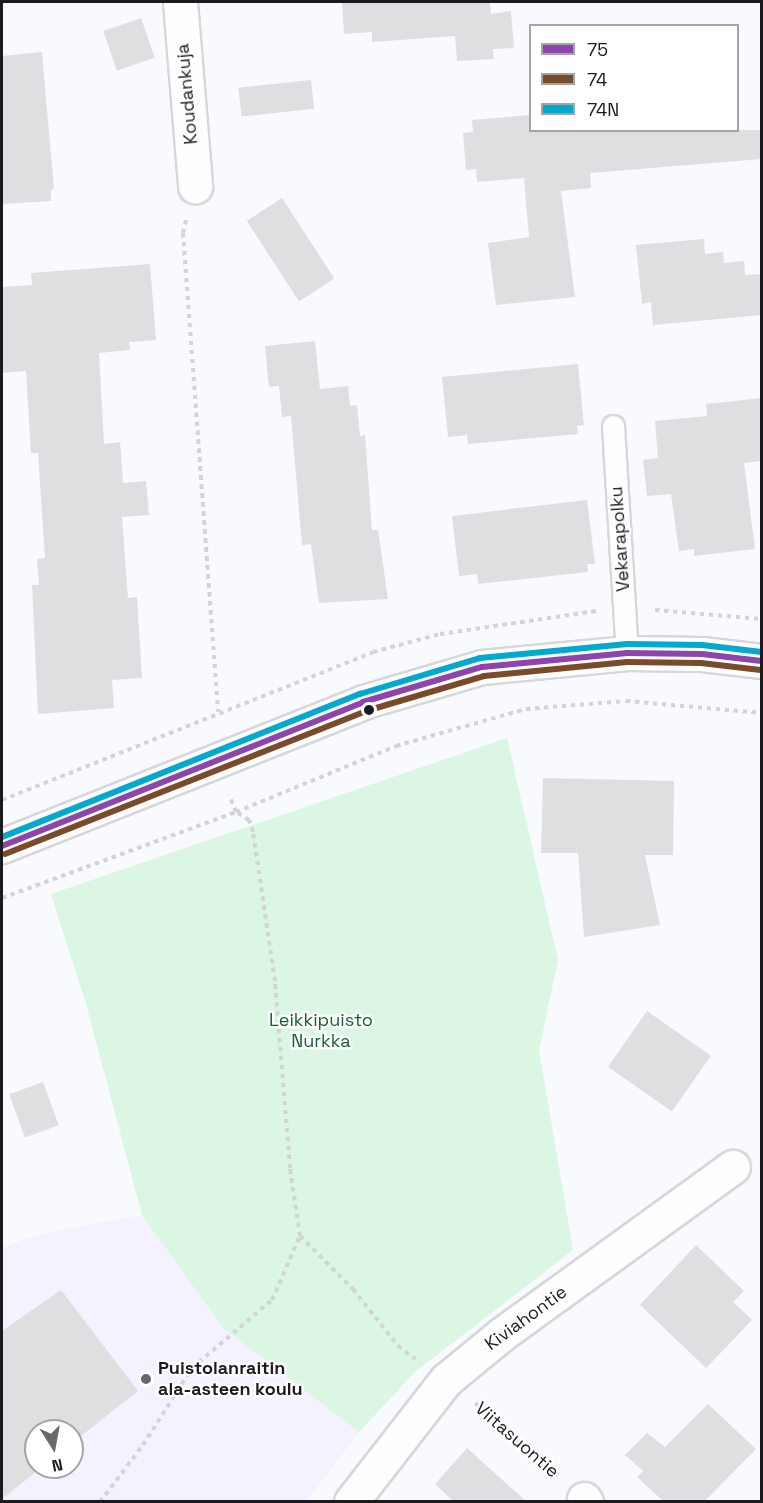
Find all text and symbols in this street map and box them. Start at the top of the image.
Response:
legend [529,24,739,132]
text: 75 [587,38,608,61]
street label: Koudankuja [172,43,202,145]
text: 74 [587,68,607,91]
text: 74N [587,98,619,121]
street label: Vekarapolku [606,486,634,592]
unlabelled marker [363,704,375,716]
park label: Leikkipuisto Nurkka [269,1010,373,1052]
street label: Kiviahontie [481,1281,571,1355]
place label: Puistolanraitin ala-asteen koulu [158,1358,303,1400]
marker: Puistolanraitin ala-asteen koulu [139,1372,153,1386]
street label: Viitasuontie [471,1398,563,1482]
north arrow [24,1419,84,1479]
text: N [50,1454,64,1477]

